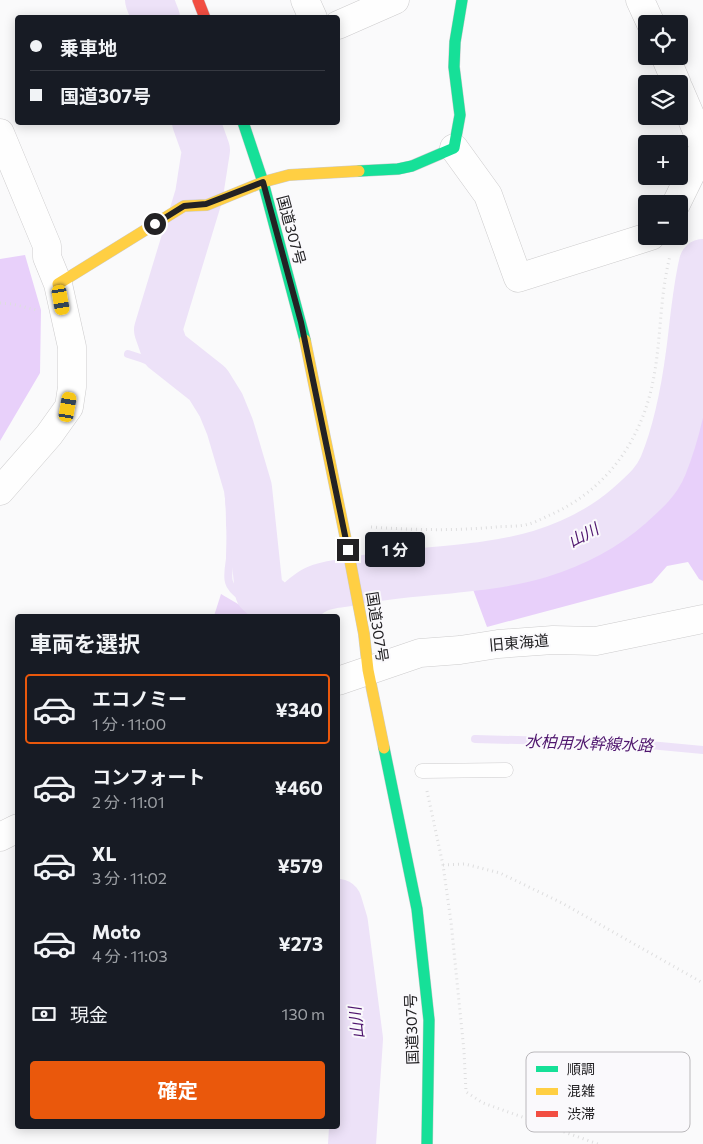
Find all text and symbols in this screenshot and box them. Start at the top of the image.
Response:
map controls [638,15,688,245]
button: locate [638,15,688,65]
text: 乗車地 [60,36,117,59]
button: layers [638,75,688,125]
text: 国道307号 [60,84,151,107]
button: + [638,135,688,185]
street label: 国道307号 [274,193,310,266]
button: − [638,195,688,245]
route start [144,213,166,235]
car [51,284,70,316]
car [58,391,77,423]
water label: 山川 [564,518,603,550]
callout: 1 分 [366,532,426,568]
route end [337,539,359,561]
text: 1 分 [382,540,408,559]
street label: 国道307号 [364,590,392,663]
text: 車両を選択 [30,630,140,657]
street label: 旧東海道 [488,630,550,654]
icon: car [32,687,77,732]
text: エコノミー [92,687,187,710]
text: ¥340 [275,698,323,721]
text: 1 分 · 11:00 [92,714,166,733]
water label: 水柏用水幹線水路 [525,731,655,754]
icon: car [32,765,77,810]
text: コンフォート [92,765,205,788]
text: ¥460 [275,776,323,799]
text: 2 分 · 11:01 [92,792,165,811]
text: XL [92,842,117,865]
icon: car [32,843,77,888]
text: ¥579 [278,854,323,877]
text: 3 分 · 11:02 [92,868,167,887]
text: Moto [92,920,141,943]
icon: car [32,921,77,966]
text: ¥273 [279,932,323,955]
text: 4 分 · 11:03 [92,946,168,965]
street label: 国道307号 [401,993,421,1065]
icon: cash [30,1000,58,1028]
text: 現金 [70,1003,108,1026]
text: 130 m [282,1004,325,1023]
water label: 山川 [344,1004,367,1040]
legend [526,1052,690,1132]
text: 順調 [567,1060,595,1077]
button: 確定 [30,1061,325,1119]
text: 混雑 [567,1082,595,1099]
text: 渋滞 [567,1105,595,1122]

